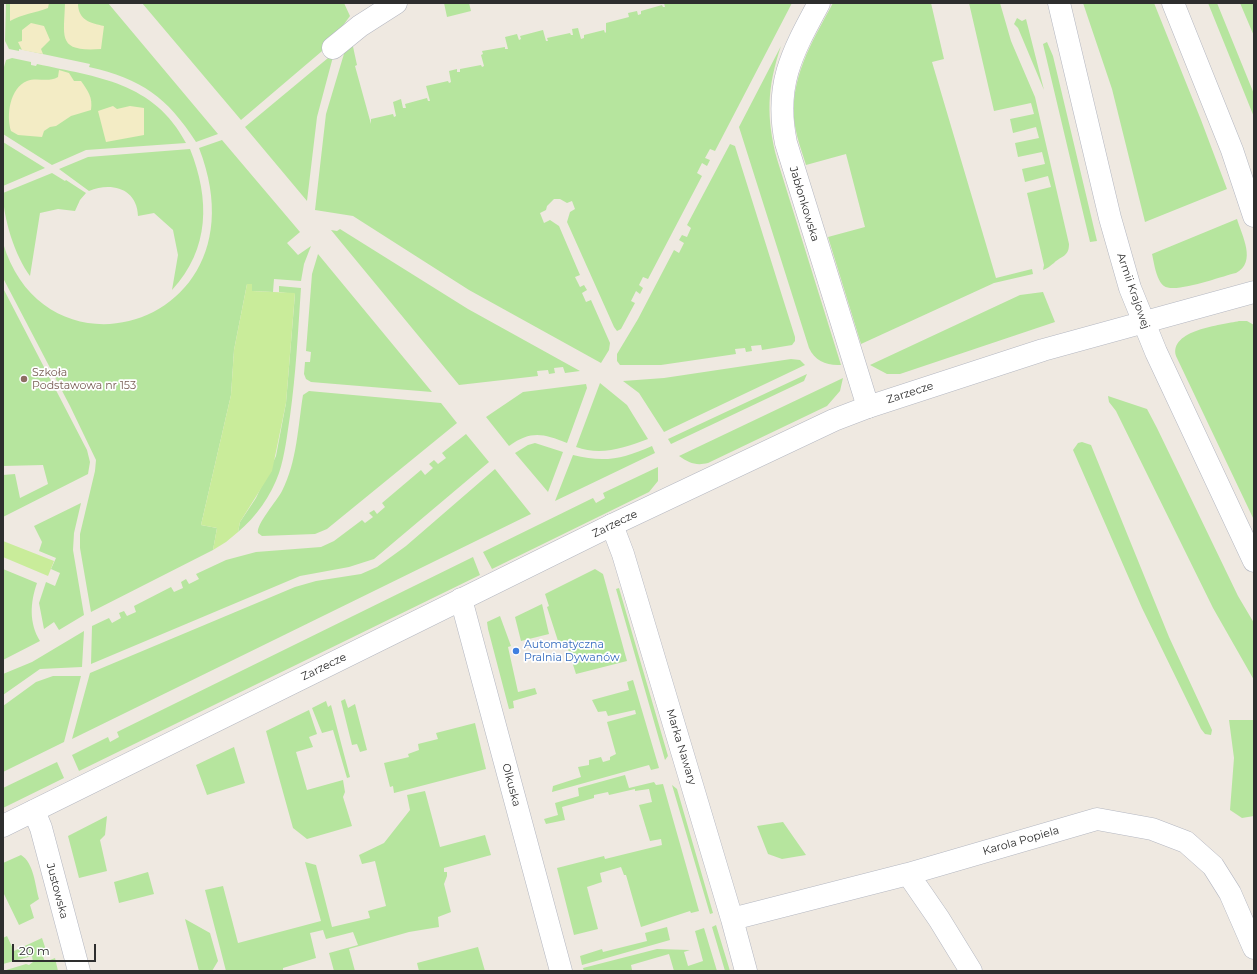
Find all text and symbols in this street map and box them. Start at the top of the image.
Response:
street label: Jabłonkowska [786,165,822,243]
street label: Armii Krajowej [1114,251,1152,331]
place label: Szkoła Podstawowa nr 153 [32,366,136,392]
marker: Szkoła Podstawowa nr 153 [19,374,29,384]
street label: Zarzecze [885,379,935,407]
street label: Zarzecze [590,507,640,541]
place label: Automatyczna Pralnia Dywanów [524,638,620,664]
marker: Automatyczna Pralnia Dywanów [511,646,521,656]
street label: Zarzecze [299,650,349,684]
street label: Marka Nawary [663,707,699,787]
street label: Olkuska [499,762,523,808]
street label: Karola Popiela [981,824,1061,858]
street label: Justowska [43,862,71,920]
scale bar [14,936,98,962]
text: 20 m [19,943,50,958]

